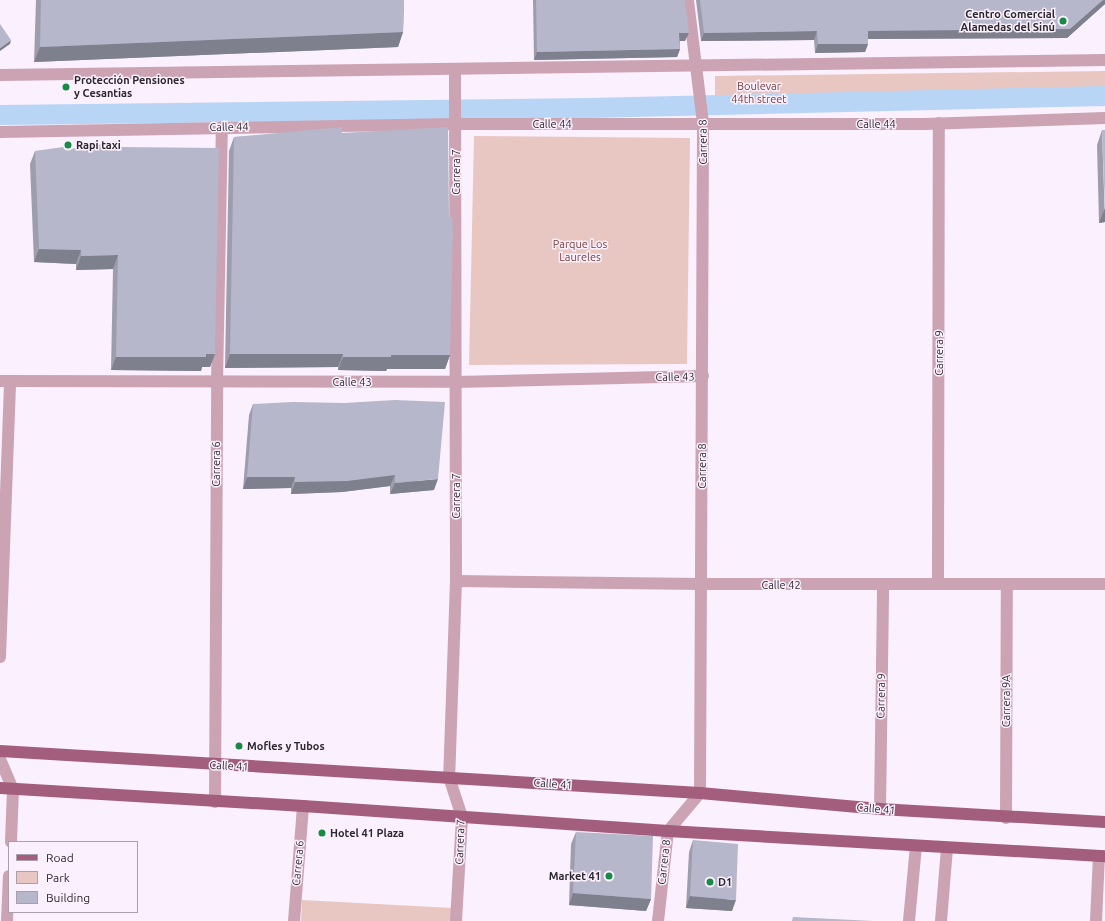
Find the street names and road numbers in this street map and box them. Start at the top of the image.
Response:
street label: Calle 44 [532,117,572,131]
street label: Calle 44 [856,117,896,131]
street label: Carrera 8 [696,119,710,165]
street label: Calle 44 [209,120,249,134]
street label: Carrera 7 [449,149,463,195]
street label: Carrera 9 [932,330,946,376]
street label: Calle 43 [655,370,695,384]
street label: Calle 43 [332,375,372,389]
street label: Carrera 6 [209,441,223,487]
street label: Carrera 8 [695,443,709,489]
street label: Carrera 7 [449,473,463,519]
street label: Calle 42 [761,578,801,592]
street label: Carrera 9 [874,673,888,719]
street label: Carrera 9A [999,675,1013,727]
street label: Calle 41 [209,758,249,774]
street label: Calle 41 [533,776,573,792]
street label: Calle 41 [856,801,896,817]
street label: Carrera 7 [453,819,467,865]
street label: Carrera 8 [655,839,673,885]
street label: Carrera 6 [289,840,307,886]

